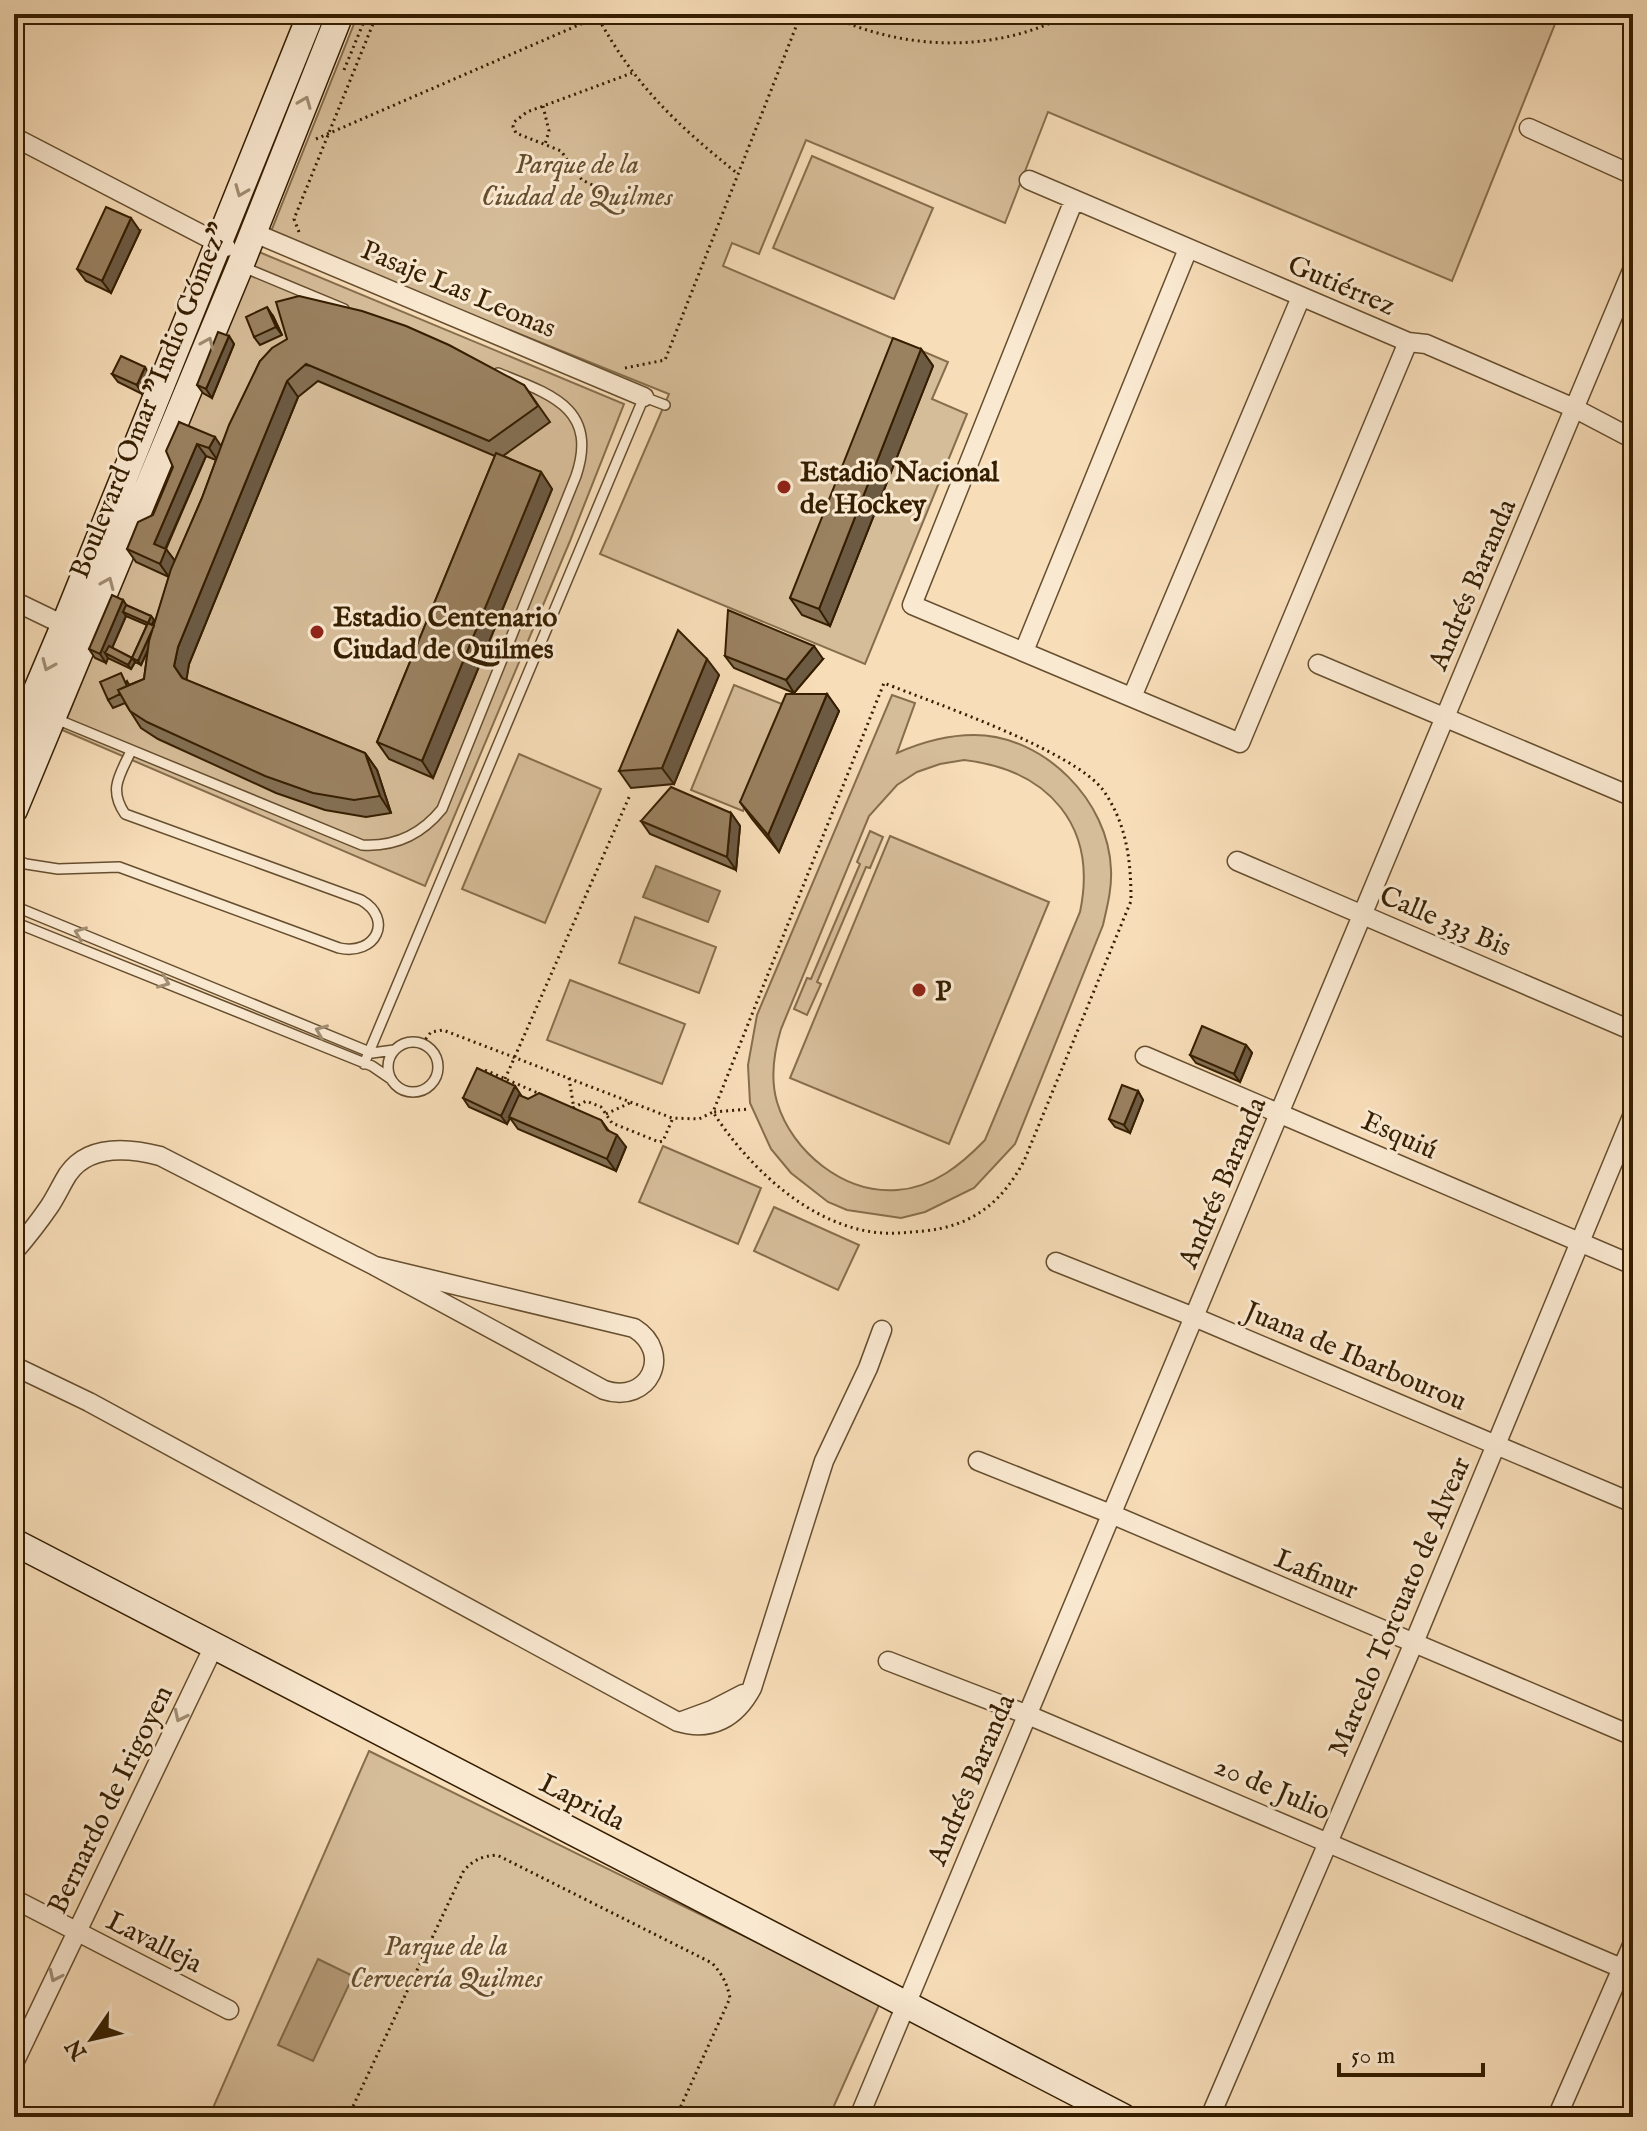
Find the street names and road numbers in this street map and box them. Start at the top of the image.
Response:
street label: Boulevard Omar "Indio Gómez" [63,218,238,584]
street label: Pasaje Las Leonas [355,233,561,347]
street label: Gutiérrez [1282,248,1400,324]
street label: Andrés Baranda [1421,493,1525,677]
street label: Calle 333 Bis [1374,879,1516,966]
street label: Andrés Baranda [1171,1091,1275,1275]
street label: Esquiú [1356,1104,1442,1168]
street label: Juana de Ibarbourou [1236,1294,1471,1420]
street label: Marcelo Torcuato de Alvear [1321,1452,1479,1762]
street label: Lafinur [1269,1542,1363,1609]
street label: Bernardo de Irigoyen [41,1680,182,1920]
street label: Andrés Baranda [920,1688,1024,1872]
street label: 20 de Julio [1209,1749,1335,1829]
street label: Laprida [533,1767,631,1840]
street label: Lavalleja [100,1904,208,1983]

